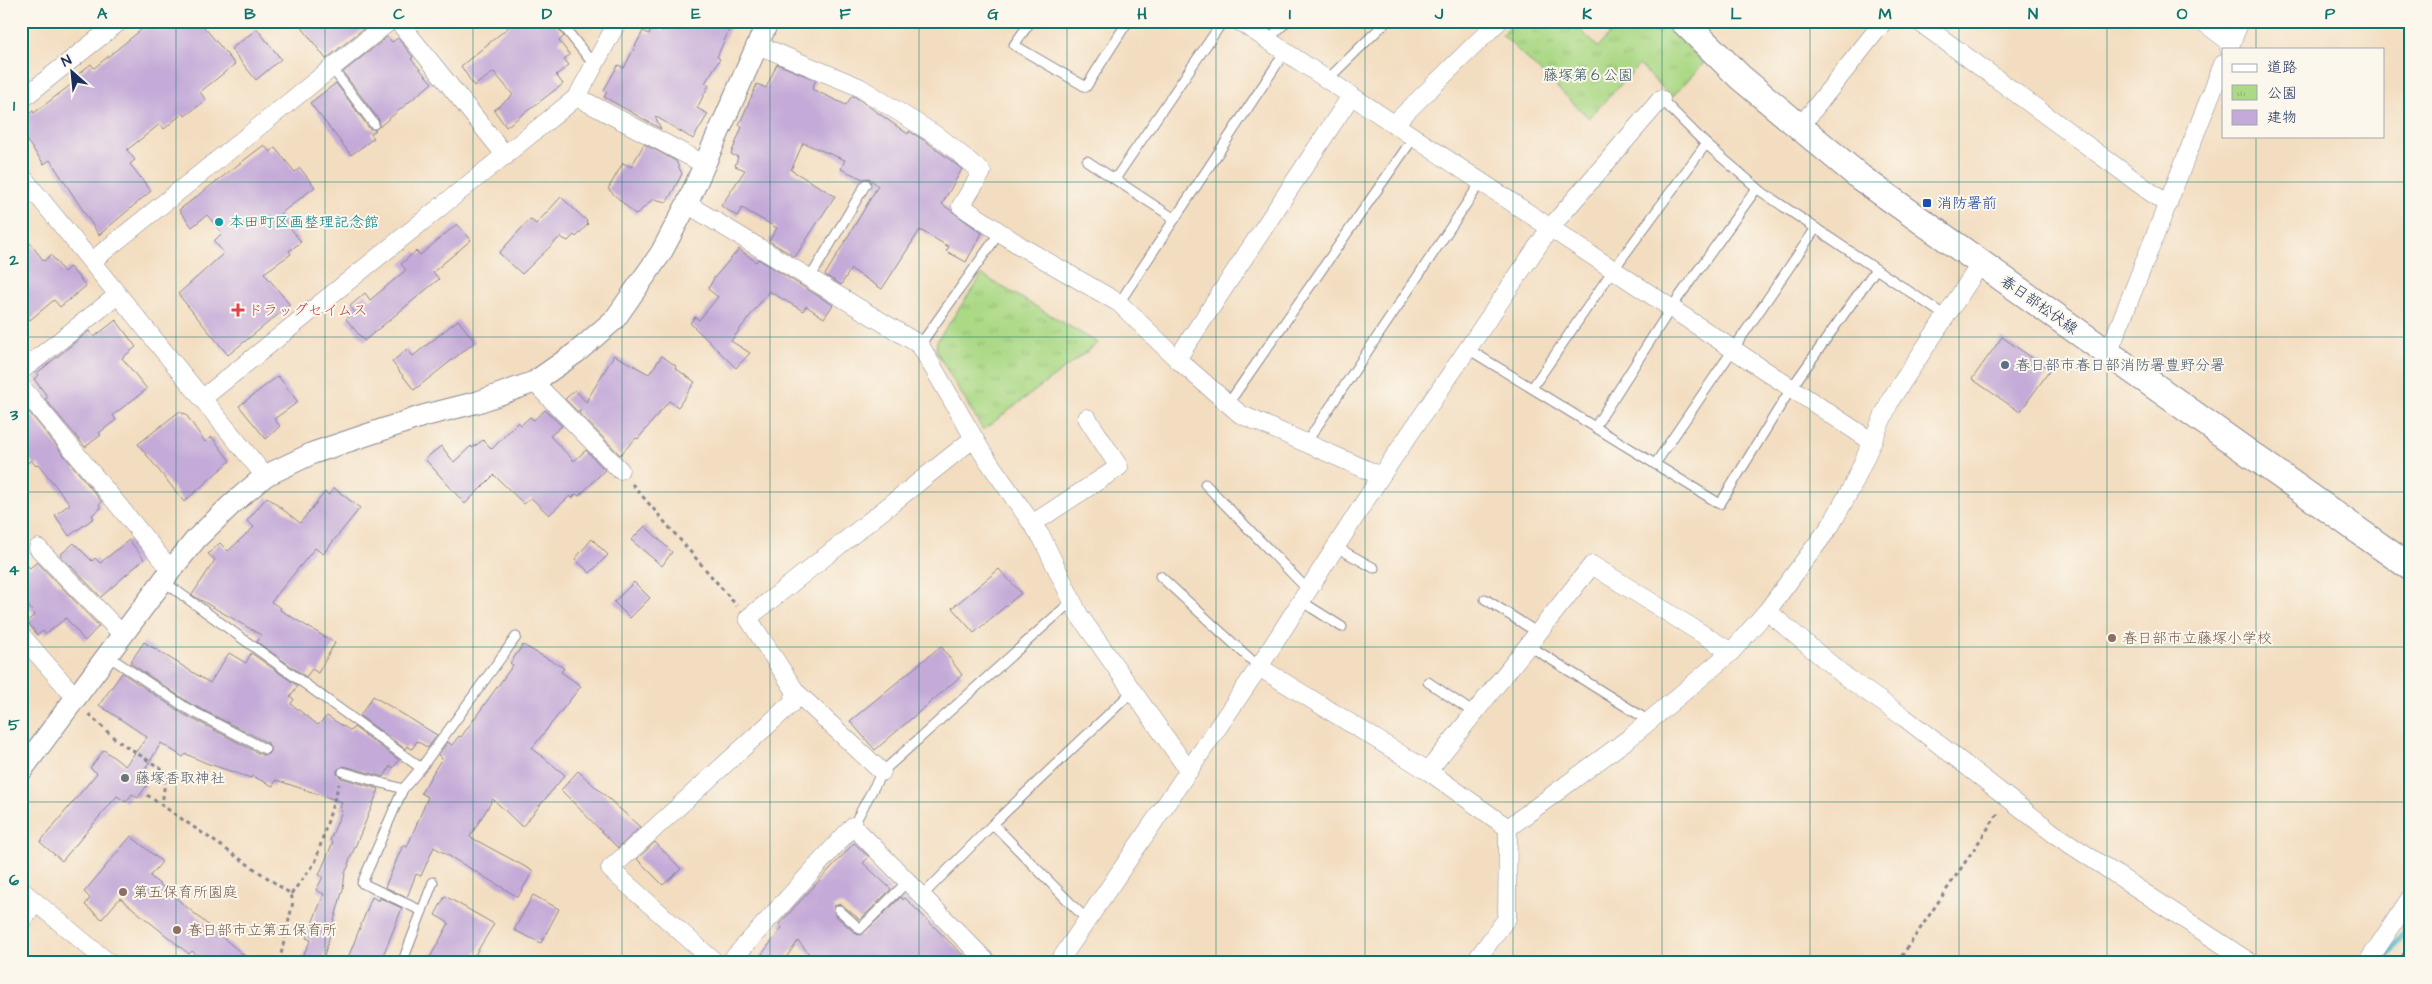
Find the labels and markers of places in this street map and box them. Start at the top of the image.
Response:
place label: 消防署前 [1937,193,1997,214]
marker: 消防署前 [1921,197,1933,209]
place label: 本田町区画整理記念館 [229,212,379,233]
marker: 本田町区画整理記念館 [213,216,225,228]
place label: ドラッグセイムス [248,300,367,321]
marker: ドラッグセイムス [232,304,244,316]
place label: 春日部市春日部消防署豊野分署 [2015,355,2225,376]
marker: 春日部市春日部消防署豊野分署 [1999,359,2011,371]
place label: 春日部市立藤塚小学校 [2122,628,2272,649]
marker: 春日部市立藤塚小学校 [2106,632,2118,644]
place label: 藤塚香取神社 [135,768,225,789]
marker: 藤塚香取神社 [119,772,131,784]
place label: 第五保育所園庭 [133,882,238,903]
marker: 第五保育所園庭 [117,886,129,898]
place label: 春日部市立第五保育所 [187,920,337,941]
marker: 春日部市立第五保育所 [171,924,183,936]

